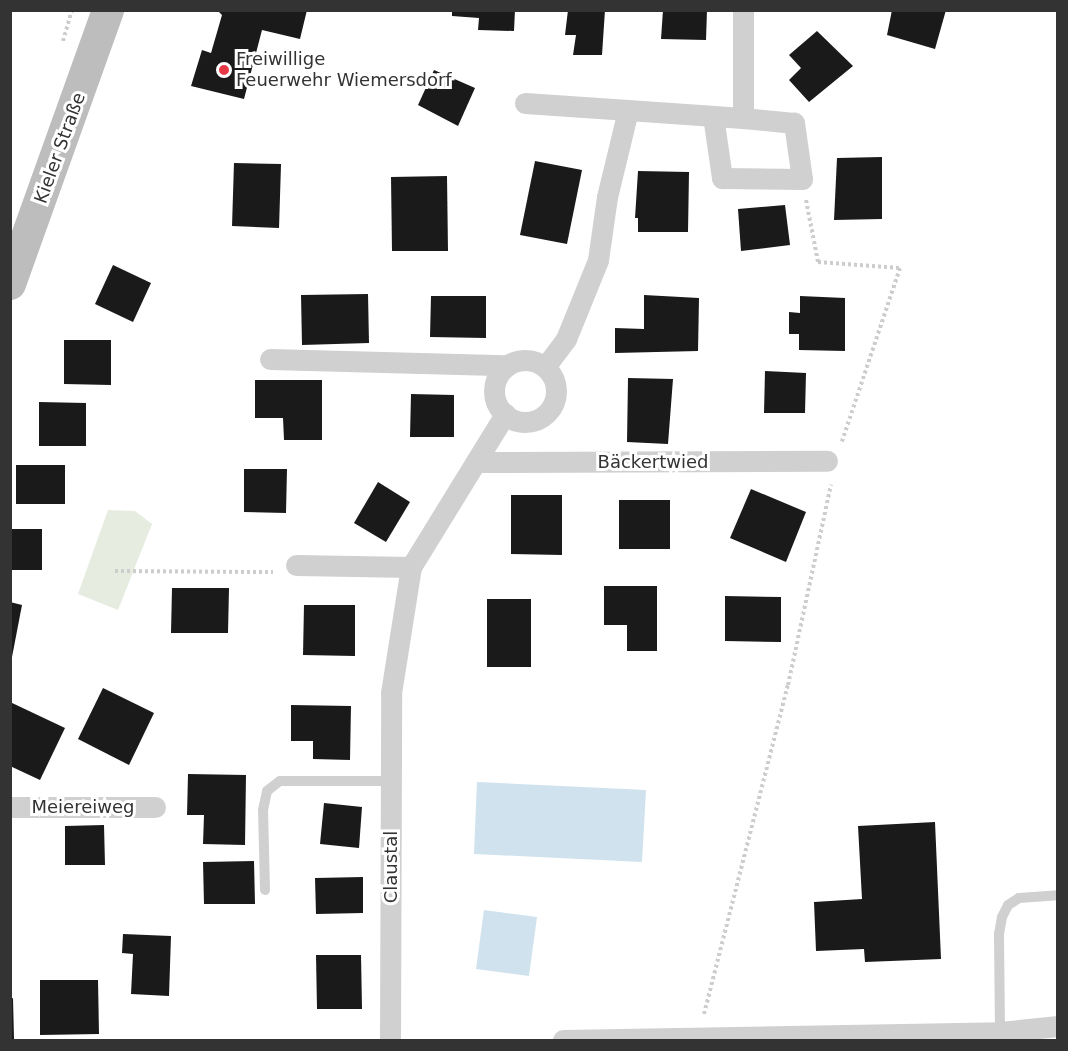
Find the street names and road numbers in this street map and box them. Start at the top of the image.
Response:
street label: Kieler Straße [30,90,90,206]
street label: Bäckertwied [598,451,708,473]
street label: Meiereiweg [32,796,134,818]
street label: Claustal [380,831,402,903]

